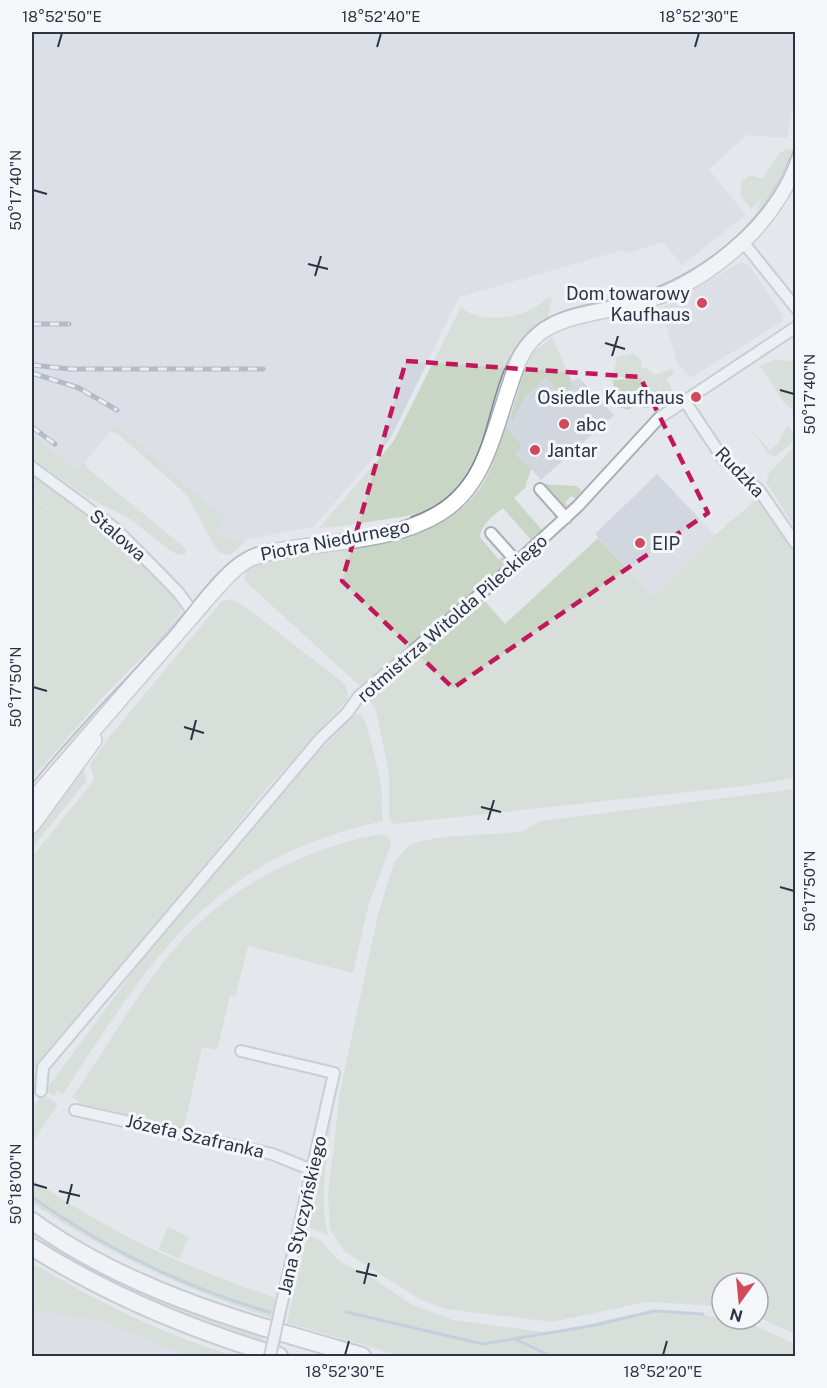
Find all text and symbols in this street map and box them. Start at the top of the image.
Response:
text: 18°52'50"E [22,8,102,25]
text: 18°52'40"E [341,8,421,25]
text: 18°52'30"E [659,8,739,25]
text: 50°17'40"N [7,150,24,230]
place label: Dom towarowy Kaufhaus [566,283,690,325]
marker: Dom towarowy Kaufhaus [695,296,709,310]
text: 50°17'40"N [801,354,818,434]
place label: Osiedle Kaufhaus [537,387,684,408]
marker: Osiedle Kaufhaus [689,390,703,404]
place label: abc [576,414,606,435]
marker: abc [557,417,571,431]
place label: Jantar [547,440,598,461]
marker: Jantar [528,443,542,457]
street label: Rudzka [711,443,769,501]
street label: Stalowa [86,505,150,565]
street label: Piotra Niedurnego [258,515,412,565]
street label: rotmistrza Witolda Pileckiego [353,530,551,706]
place label: EIP [652,533,680,554]
marker: EIP [633,536,647,550]
text: 50°17'50"N [7,646,24,728]
text: 50°17'50"N [801,850,818,932]
street label: Józefa Szafranka [124,1110,266,1162]
street label: Jana Styczyńskiego [273,1133,331,1297]
text: 50°18'00"N [7,1143,24,1225]
north arrow [710,1271,770,1331]
text: N [728,1304,745,1326]
text: 18°52'30"E [305,1363,385,1380]
text: 18°52'20"E [624,1363,702,1380]

